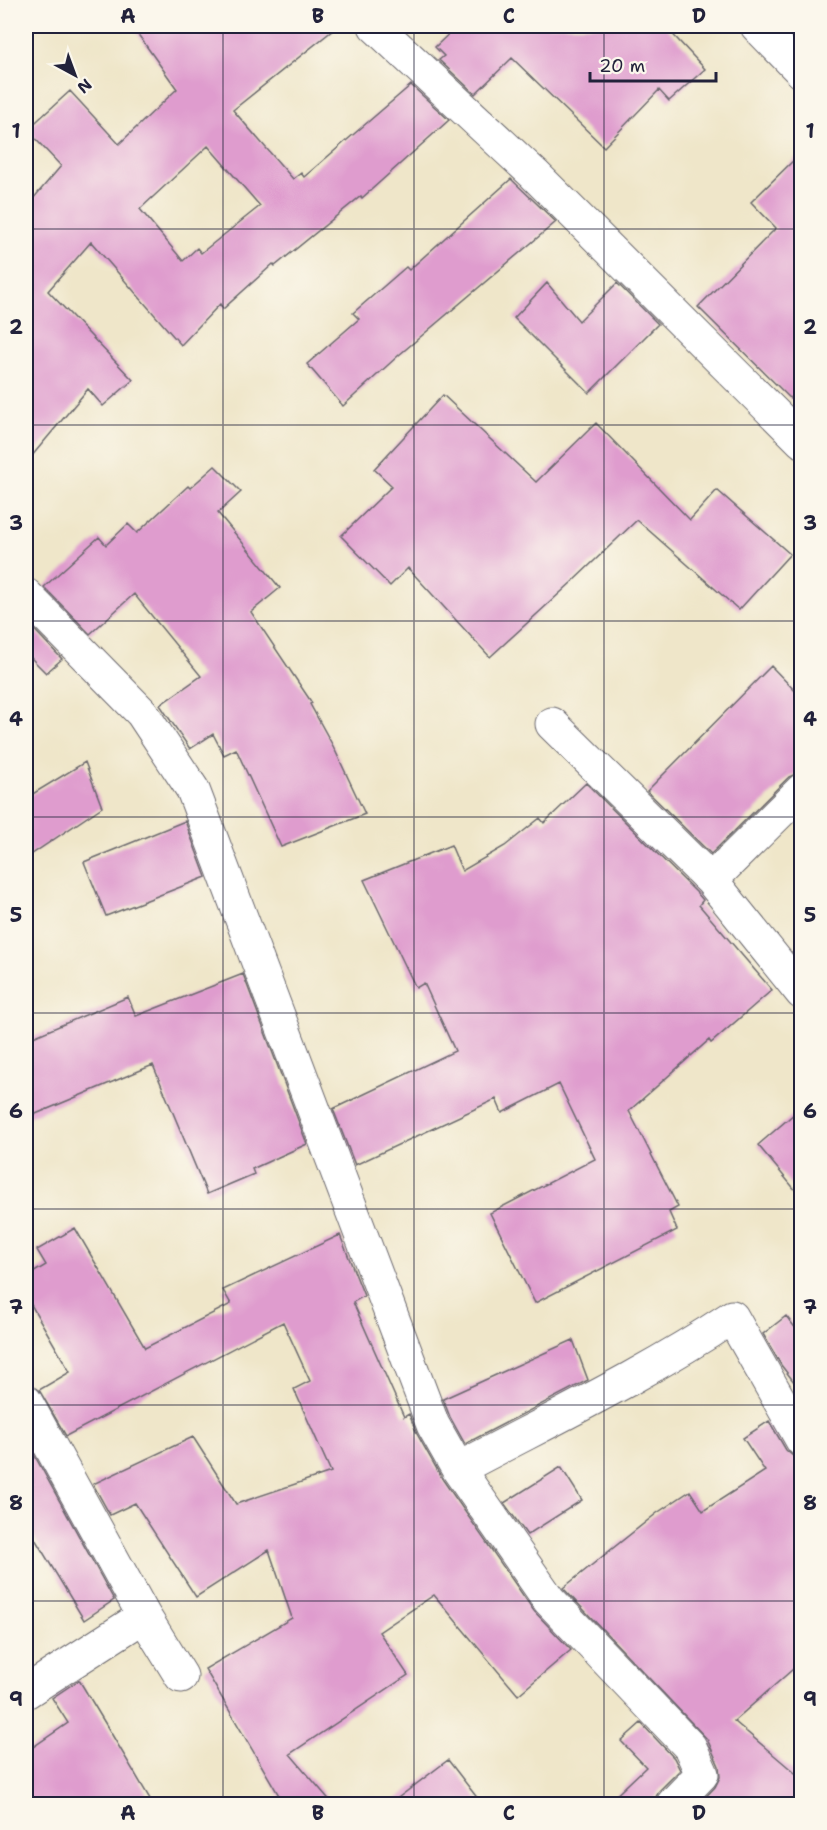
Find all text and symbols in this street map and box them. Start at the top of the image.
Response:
text: A [120,3,136,29]
text: B [312,3,324,29]
text: C [503,3,515,29]
text: D [692,3,706,29]
north arrow [45,45,105,105]
scale bar [590,45,716,83]
text: 20 m [599,54,645,78]
text: N [73,74,96,98]
text: 1 [11,118,21,144]
text: 1 [805,118,815,144]
text: 2 [9,314,23,340]
text: 2 [803,314,817,340]
text: 3 [9,510,23,536]
text: 3 [803,510,817,536]
text: 4 [9,706,23,732]
text: 4 [803,706,817,732]
text: 5 [10,902,22,928]
text: 5 [804,902,816,928]
text: 6 [9,1098,23,1124]
text: 6 [803,1098,817,1124]
text: 7 [9,1294,23,1320]
text: 7 [803,1294,817,1320]
text: 8 [9,1490,23,1516]
text: 8 [803,1490,817,1516]
text: 9 [9,1686,23,1712]
text: 9 [803,1686,817,1712]
text: A [120,1800,136,1826]
text: B [312,1800,324,1826]
text: C [503,1800,515,1826]
text: D [692,1800,706,1826]

